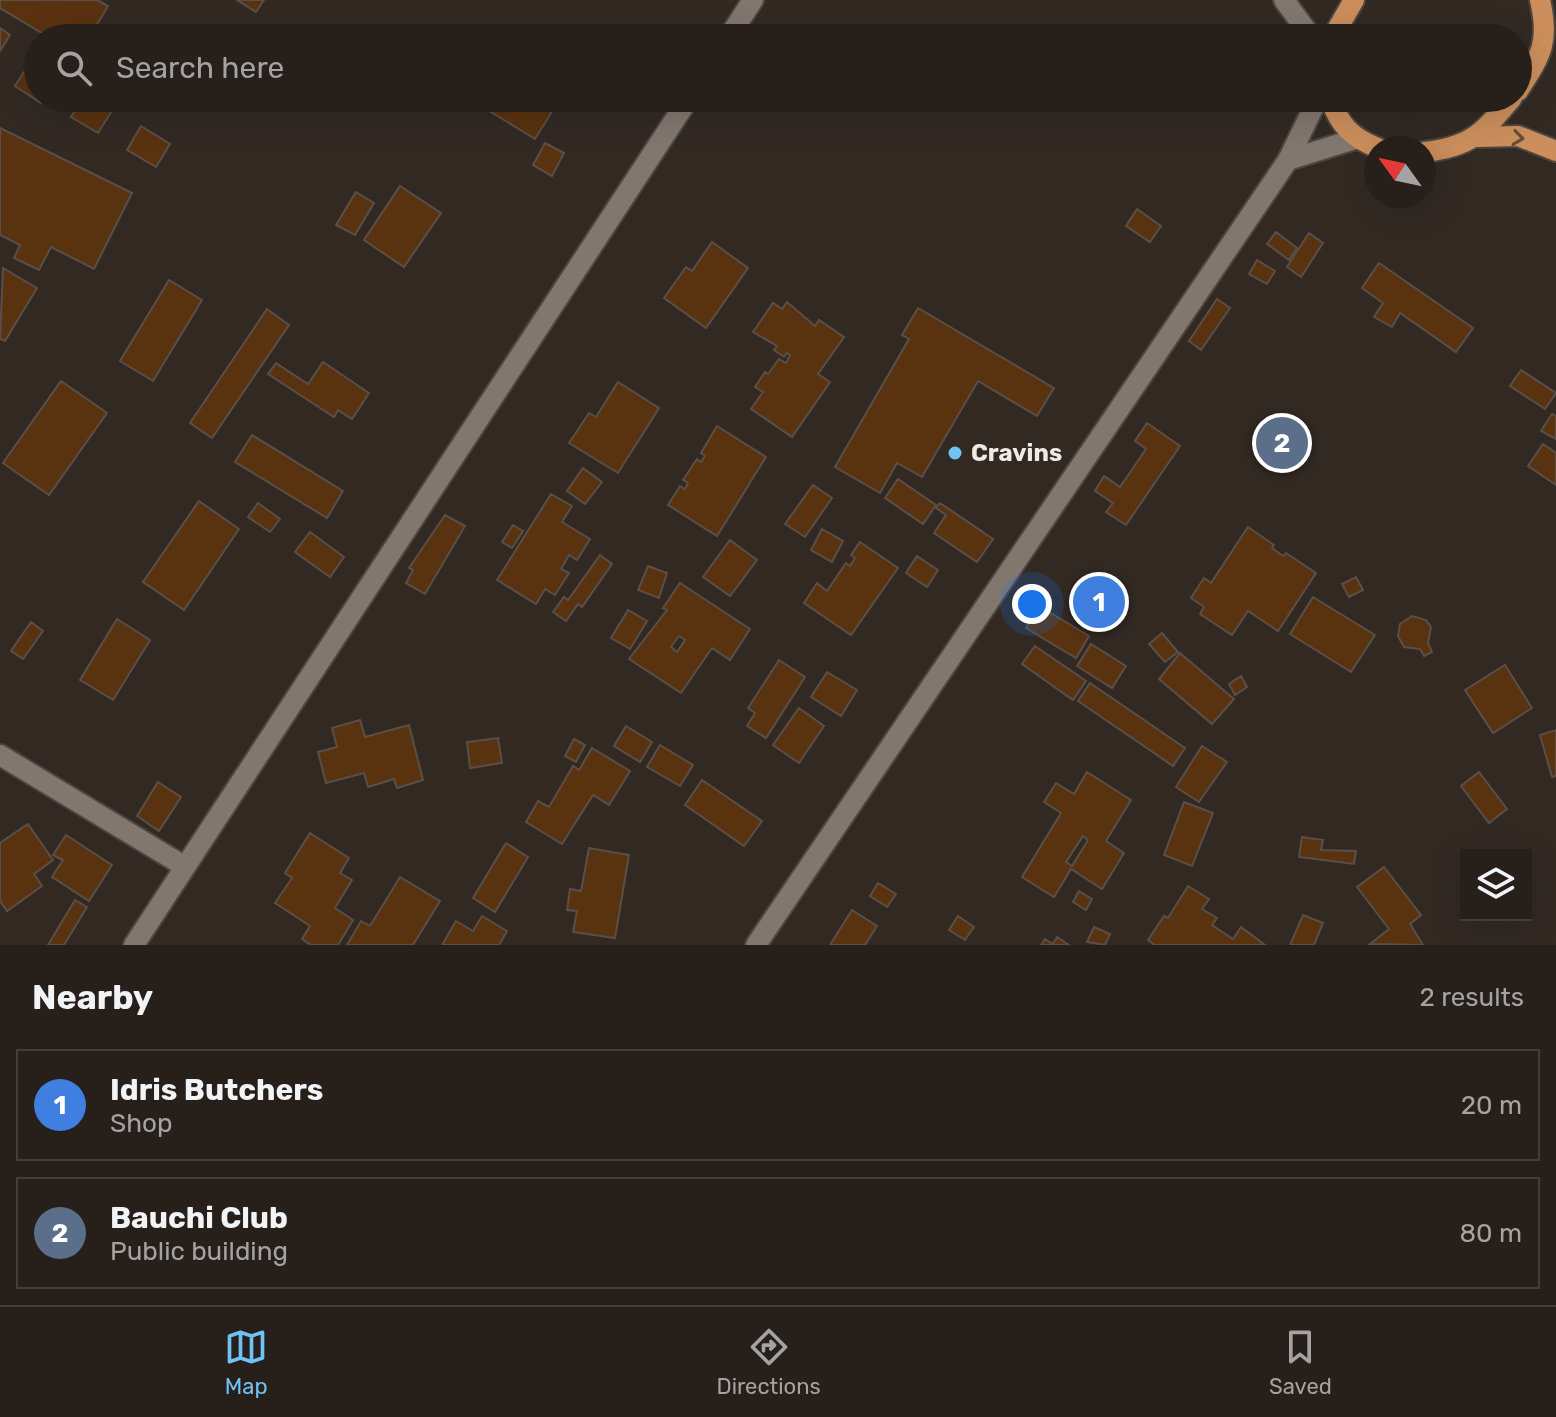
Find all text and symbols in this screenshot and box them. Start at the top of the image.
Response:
search box [24,24,1532,112]
icon: search [52,46,96,90]
text: Search here [116,50,284,86]
one-way arrow [1512,129,1525,146]
north arrow [1364,136,1436,208]
pin: 2 [1256,413,1308,473]
place label: Cravins [971,439,1062,467]
marker: Cravins [946,444,964,462]
pin: 1 [1073,572,1125,632]
your location [1012,584,1052,624]
map controls [1460,849,1532,921]
button: layers [1460,849,1532,921]
text: Nearby [32,977,153,1018]
text: 2 results [1420,982,1524,1013]
text: Idris Butchers [110,1072,323,1108]
text: 1 [54,1090,66,1121]
text: 20 m [1461,1090,1522,1121]
text: Shop [110,1108,172,1139]
text: Bauchi Club [110,1200,288,1236]
text: 2 [52,1218,68,1249]
text: 80 m [1459,1218,1522,1249]
text: Public building [110,1236,288,1267]
tab: Map [224,1325,268,1400]
tab: Directions [716,1325,821,1400]
tab: Saved [1269,1325,1332,1400]

